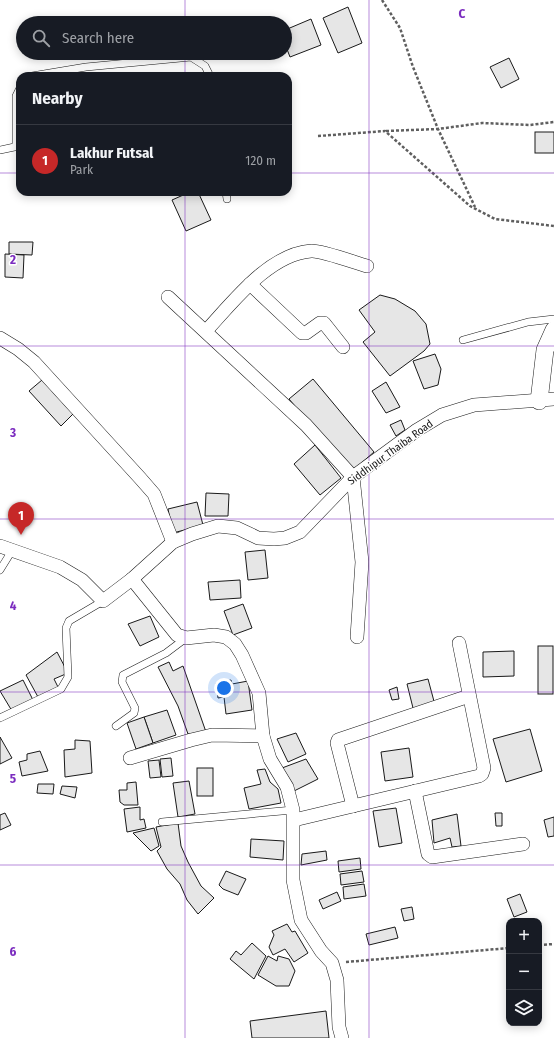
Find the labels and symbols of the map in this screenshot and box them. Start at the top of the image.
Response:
text: C [459,6,466,21]
text: 2 [9,252,16,267]
street label: Siddhipur Thaiba Road [345,417,435,488]
text: 3 [9,425,16,440]
pin: 1 [8,502,34,535]
text: 4 [10,598,17,613]
your location [214,678,234,698]
text: 5 [10,771,16,786]
text: 6 [10,944,17,959]

